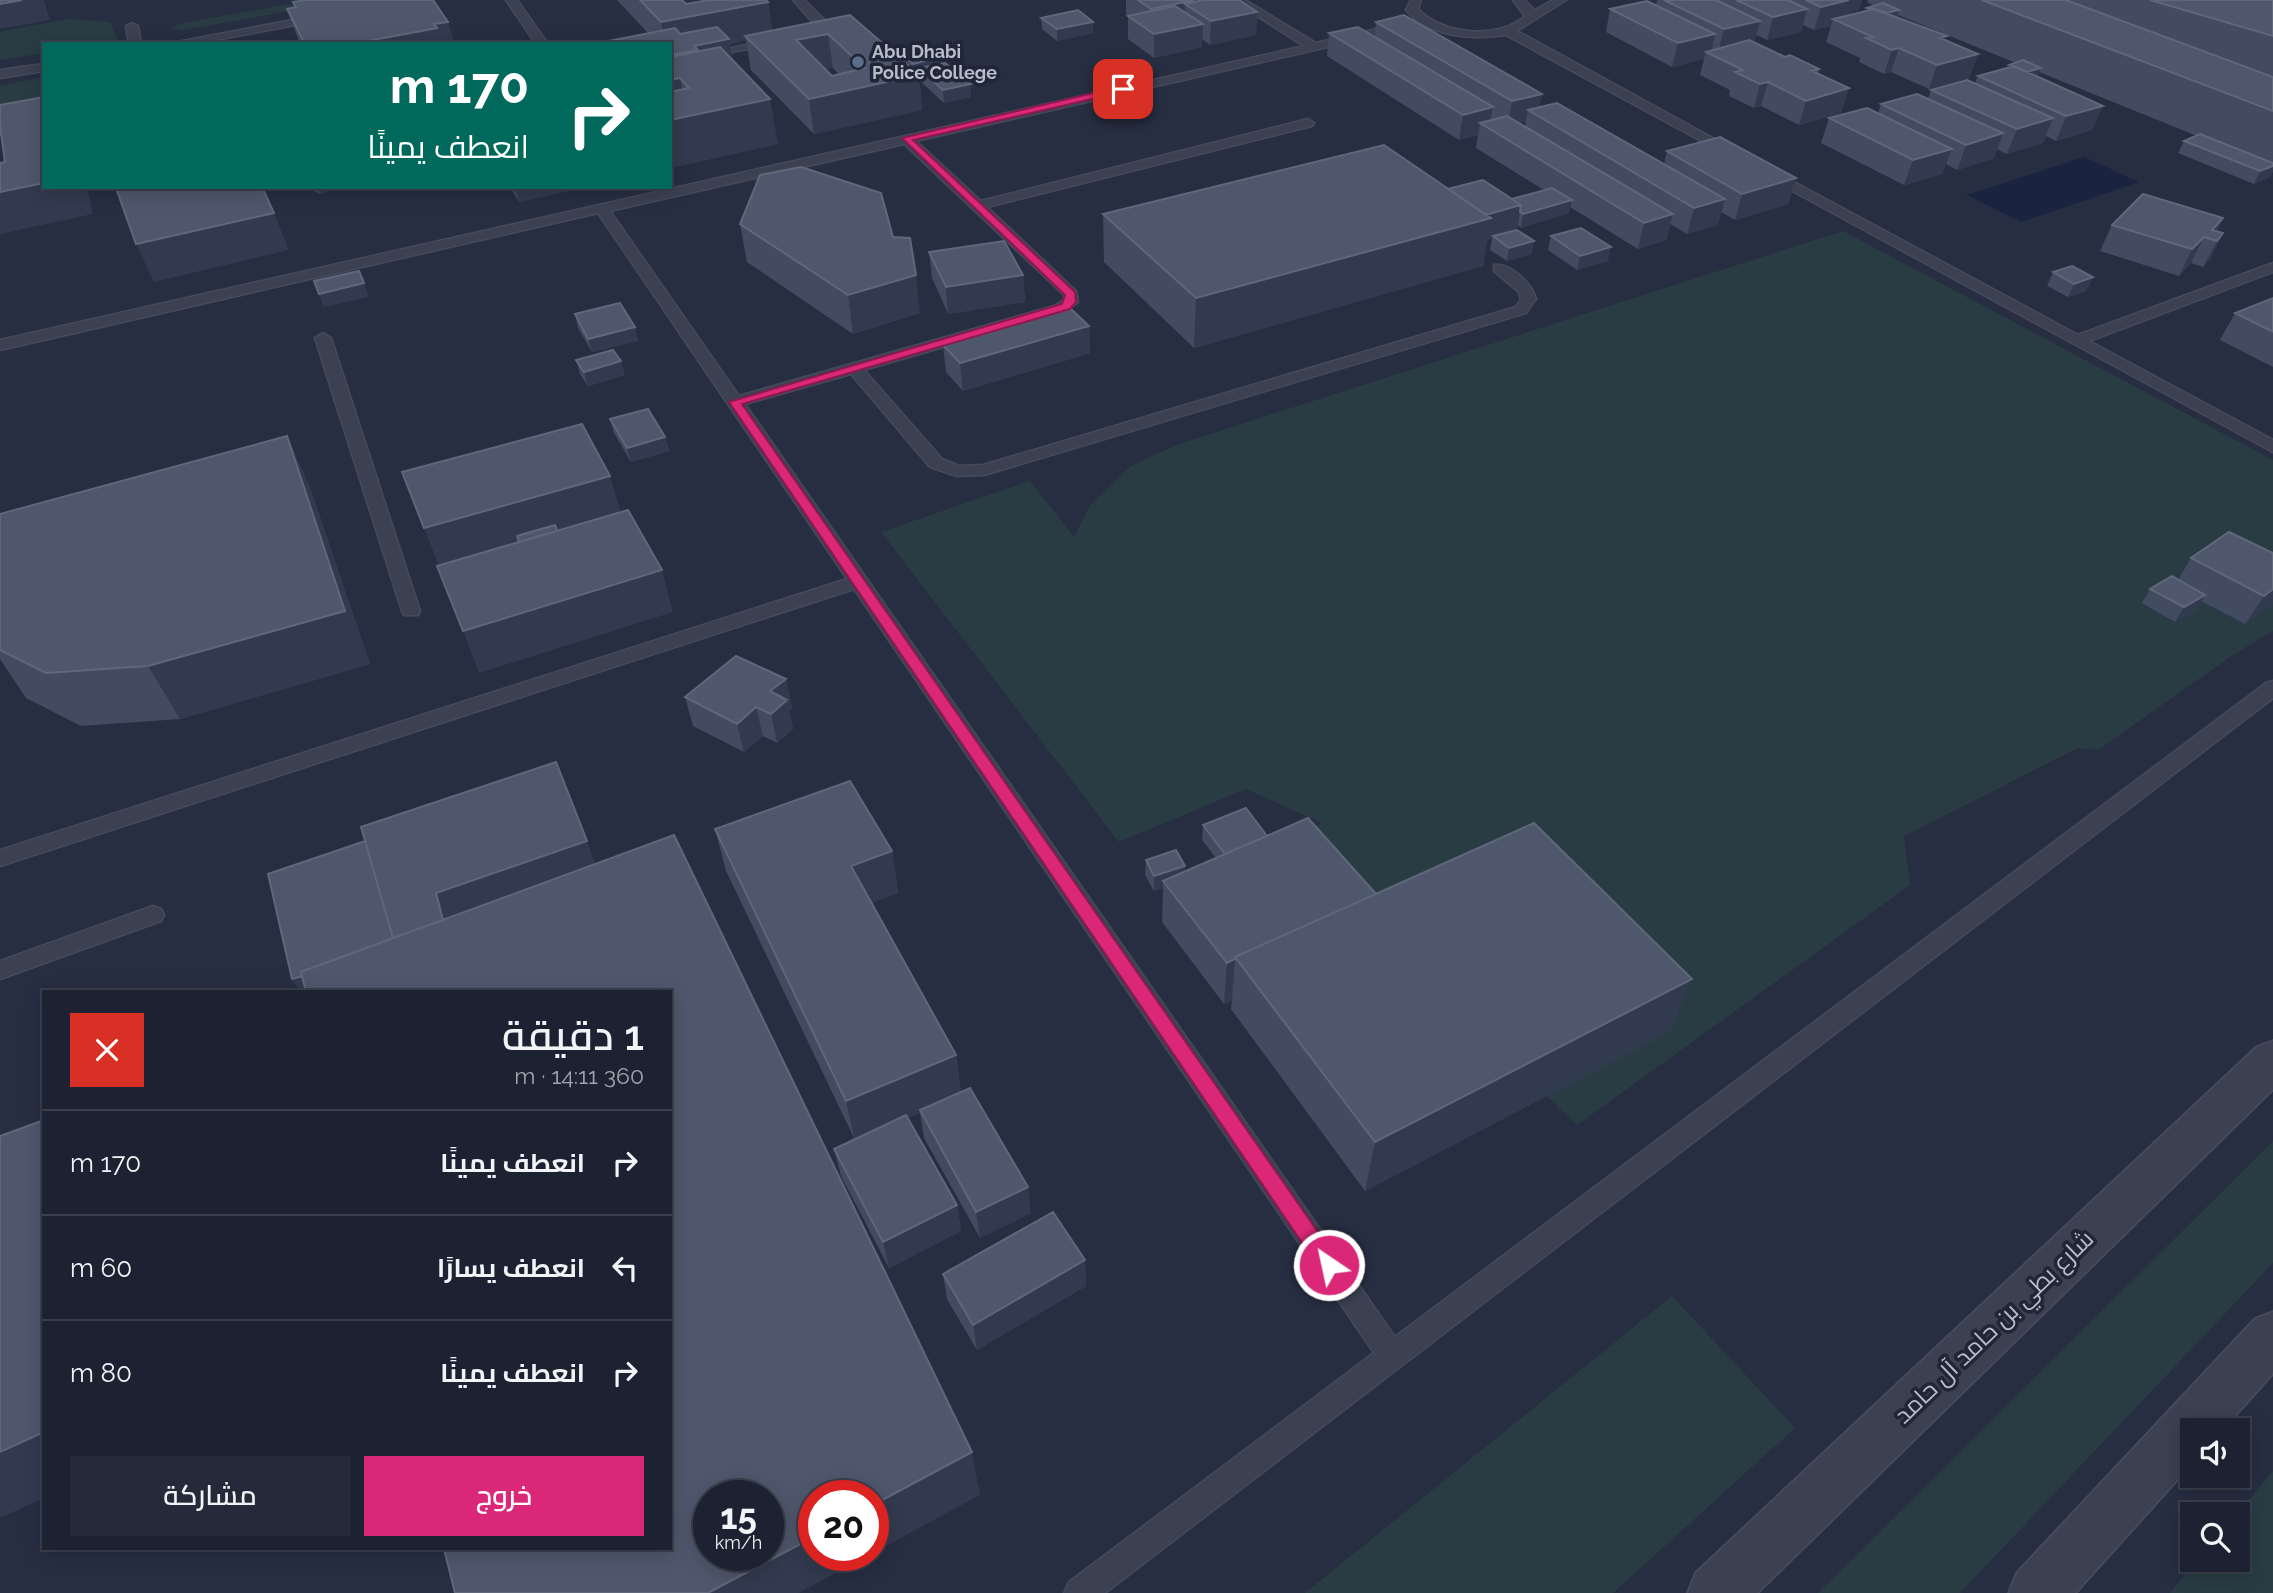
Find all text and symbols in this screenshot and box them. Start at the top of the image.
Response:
place label: Abu Dhabi Police College [872,41,997,83]
marker: Abu Dhabi Police College [850,54,866,70]
text: 170 m [390,57,529,114]
pin [1093,59,1153,119]
icon: right [553,70,644,161]
icon: arrive [1104,70,1142,108]
text: انعطف يمينًا [367,128,529,165]
text: 1 دقيقة [502,1011,644,1060]
button: close [70,1013,144,1087]
text: 360 m · 14:11 [514,1062,644,1089]
icon: right [606,1144,644,1182]
text: 170 m [70,1148,141,1178]
text: انعطف يمينًا [440,1148,585,1178]
street label: شارع بطي بن حامد آل حامد [1888,1224,2103,1433]
position arrow [1292,1228,1366,1302]
icon: left [606,1249,644,1287]
text: 60 m [70,1253,132,1283]
text: انعطف يسارًا [437,1253,585,1283]
icon: right [606,1354,644,1392]
text: 80 m [70,1358,132,1388]
text: انعطف يمينًا [440,1358,585,1388]
map controls [2180,1418,2250,1572]
button: sound [2180,1418,2250,1488]
button: مشاركة [70,1456,350,1536]
button: خروج [364,1456,644,1536]
speed limit sign: 20 [798,1480,889,1571]
text: 15 [720,1496,757,1537]
button: search [2180,1502,2250,1572]
text: km/h [715,1532,762,1553]

